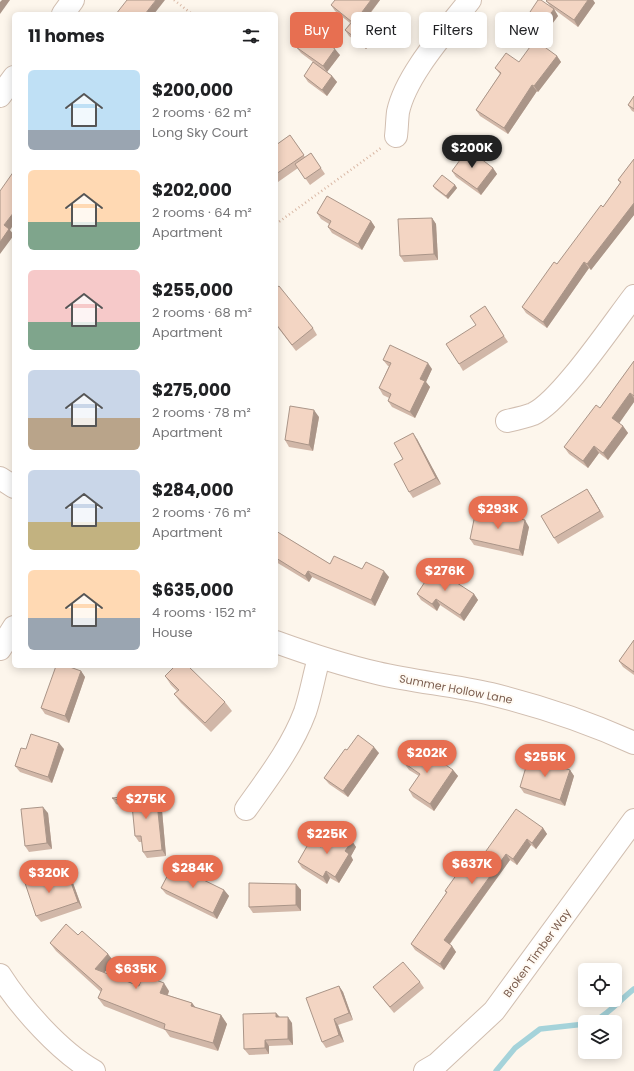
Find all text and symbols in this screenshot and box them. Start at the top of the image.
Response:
chip: Buy [290,12,343,48]
chip: Rent [351,12,411,48]
chip: Filters [419,12,487,48]
chip: New [495,12,553,48]
text: 11 homes [28,24,105,48]
icon: filters [240,25,262,47]
text: $200,000 [152,78,233,102]
icon: home [60,86,108,134]
text: 2 rooms · 62 m² [152,103,251,122]
text: Long Sky Court [152,123,248,142]
pin: $200K [444,135,500,169]
text: $200K [451,138,493,157]
text: $202,000 [152,178,232,202]
icon: home [60,186,108,234]
text: 2 rooms · 64 m² [152,203,252,222]
text: Apartment [152,223,222,242]
text: $255,000 [152,278,233,302]
icon: home [60,286,108,334]
text: 2 rooms · 68 m² [152,303,252,322]
text: Apartment [152,323,222,342]
text: $275,000 [152,378,231,402]
icon: home [60,386,108,434]
text: 2 rooms · 78 m² [152,403,251,422]
text: Apartment [152,423,222,442]
text: $284,000 [152,478,234,502]
icon: home [60,486,108,534]
pin: $293K [470,496,526,530]
text: $293K [478,499,518,518]
text: 2 rooms · 76 m² [152,503,251,522]
text: Apartment [152,523,222,542]
pin: $276K [417,558,473,592]
text: $276K [425,561,465,580]
text: $635,000 [152,578,233,602]
icon: home [60,586,108,634]
text: 4 rooms · 152 m² [152,603,256,622]
text: House [152,623,192,642]
street label: Summer Hollow Lane [398,670,514,708]
pin: $202K [399,740,455,774]
text: $202K [407,743,447,762]
pin: $255K [517,744,573,778]
text: $255K [524,747,566,766]
pin: $275K [118,786,174,820]
text: $275K [126,789,166,808]
pin: $225K [299,821,355,855]
text: $225K [307,824,347,843]
pin: $637K [444,851,500,885]
text: $637K [452,854,492,873]
pin: $284K [165,855,221,889]
text: $284K [172,858,214,877]
pin: $320K [21,860,77,894]
text: $320K [28,863,70,882]
street label: Broken Timber Way [499,905,575,1001]
pin: $635K [108,956,164,990]
text: $635K [115,959,157,978]
map controls [578,963,622,1059]
button: locate [578,963,622,1007]
button: layers [578,1015,622,1059]

